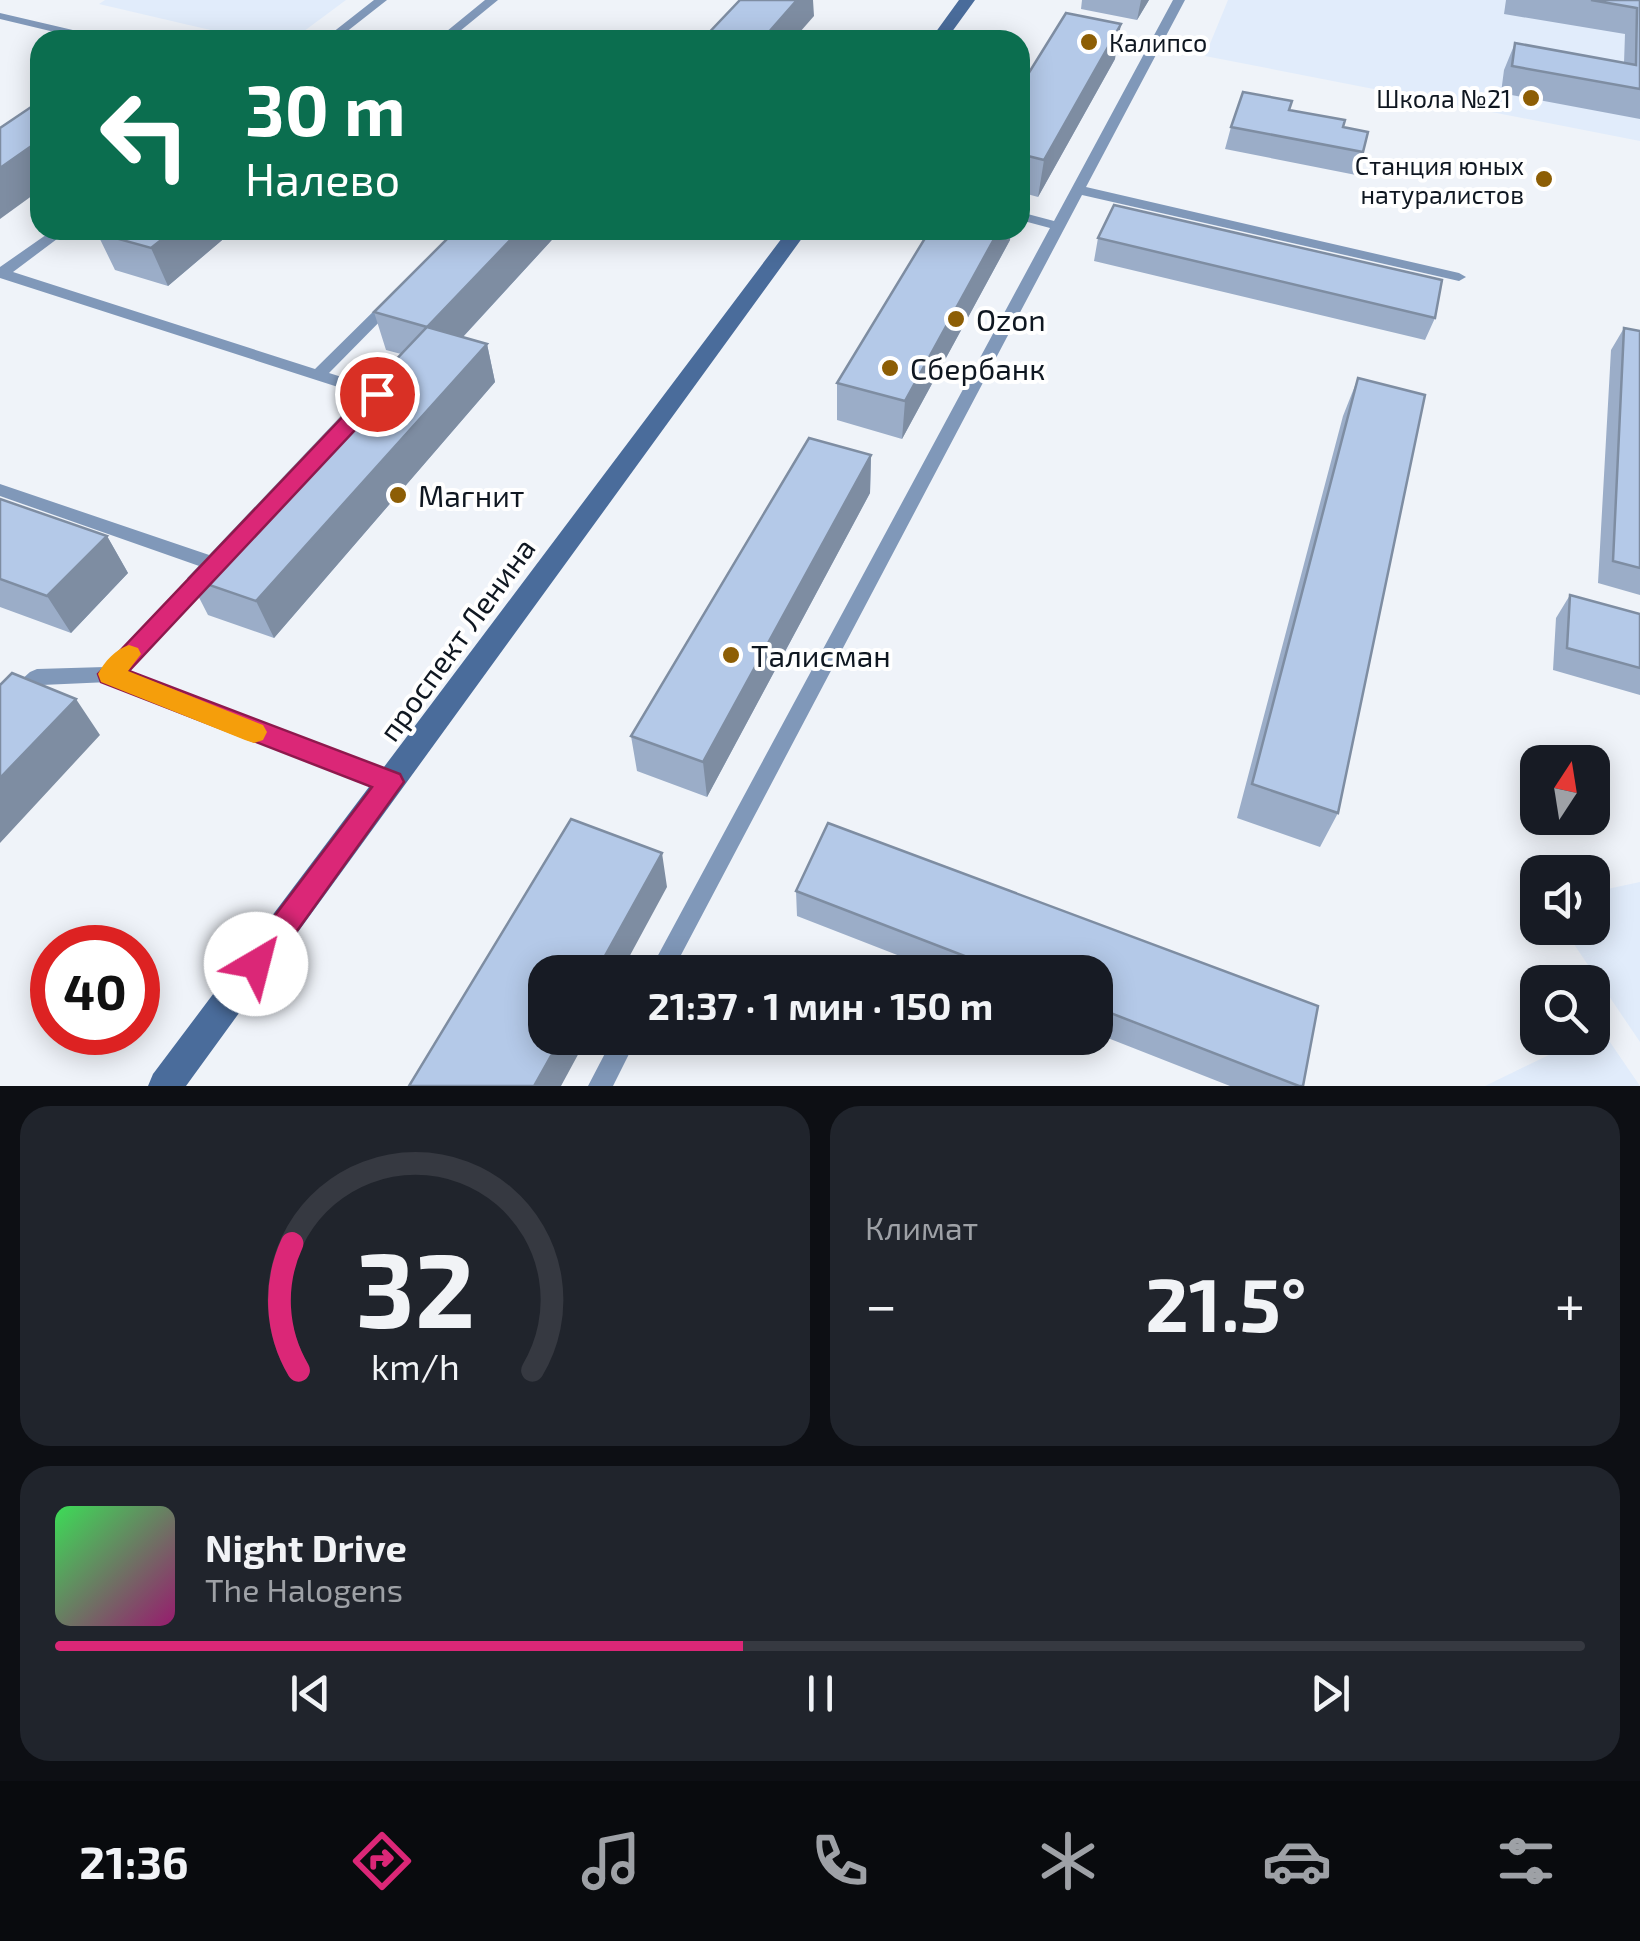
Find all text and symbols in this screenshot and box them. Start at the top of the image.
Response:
place label: Калипсо [1109,27,1207,57]
marker: Калипсо [1078,31,1100,53]
text: 30 m [245,66,406,150]
icon: left [80,70,210,200]
place label: Школа №21 [1376,83,1511,113]
marker: Школа №21 [1520,87,1542,109]
place label: Станция юных натуралистов [1355,150,1524,210]
text: Налево [245,151,400,205]
marker: Станция юных натуралистов [1533,168,1555,190]
place label: Ozon [976,301,1046,337]
marker: Ozon [945,308,967,330]
place label: Сбербанк [910,350,1045,386]
pin [335,352,420,437]
marker: Сбербанк [879,357,901,379]
icon: arrive [350,367,405,422]
place label: Магнит [418,477,525,513]
marker: Магнит [387,484,409,506]
street label: проспект Ленина [370,530,542,748]
place label: Талисман [751,637,891,673]
marker: Талисман [720,644,742,666]
north arrow [1520,745,1610,835]
map controls [1520,745,1610,1055]
button: sound [1520,855,1610,945]
position arrow [204,912,308,1016]
speed limit sign: 40 [30,925,160,1055]
button: search [1520,965,1610,1055]
text: 21:37 · 1 мин · 150 m [648,982,993,1028]
text: Климат [865,1208,978,1246]
text: 32 [355,1224,475,1349]
text: 21.5° [1145,1257,1307,1347]
text: − [865,1270,897,1336]
text: + [1555,1270,1585,1336]
text: km/h [371,1344,459,1387]
text: Night Drive [205,1524,407,1570]
text: The Halogens [205,1570,403,1608]
icon: previous [283,1666,338,1721]
icon: pause [793,1666,848,1721]
icon: next [1303,1666,1358,1721]
icon: directions [347,1826,417,1896]
icon: music [576,1826,646,1896]
icon: phone [805,1826,875,1896]
icon: climate [1033,1826,1103,1896]
icon: car [1262,1826,1332,1896]
icon: filters [1491,1826,1561,1896]
text: 21:36 [79,1834,189,1888]

